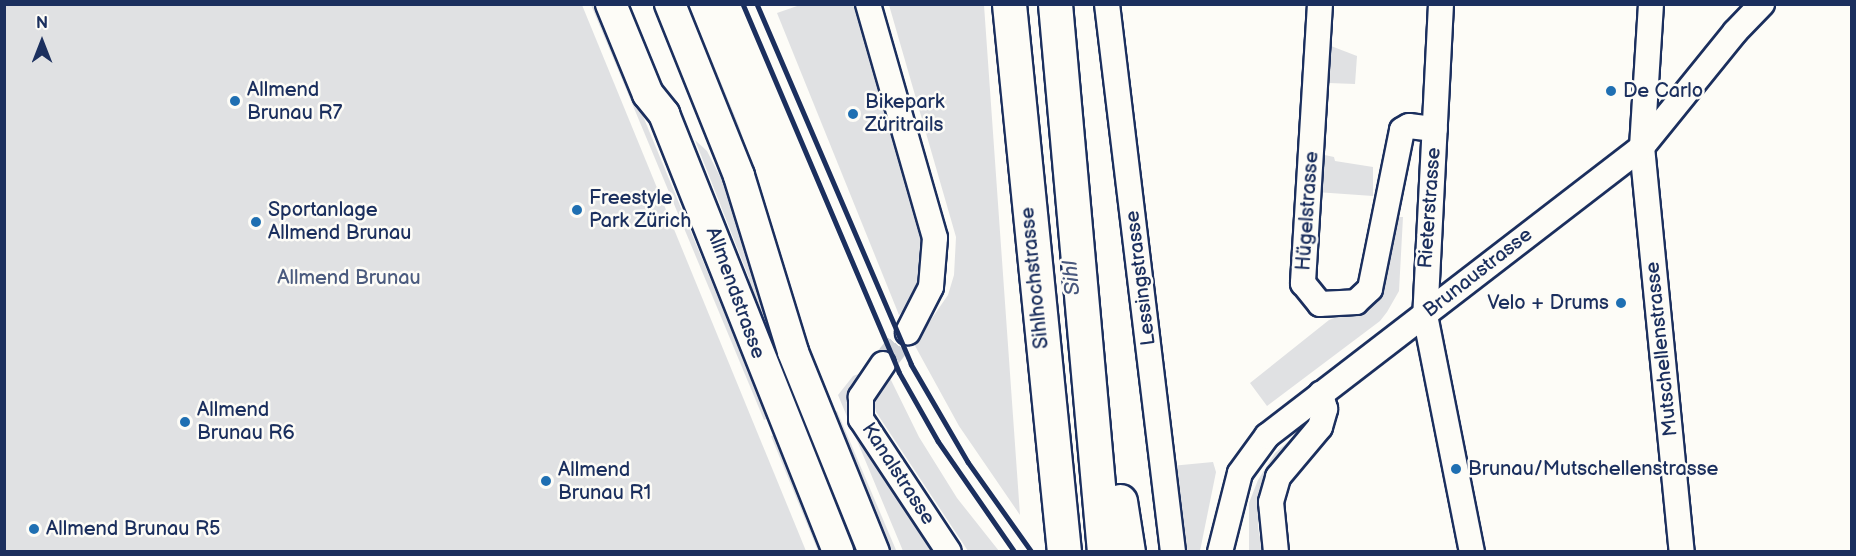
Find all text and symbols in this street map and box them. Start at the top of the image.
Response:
north arrow [12,12,72,72]
text: N [36,14,48,33]
place label: Allmend Brunau R7 [247,78,342,125]
place label: De Carlo [1623,79,1703,103]
marker: De Carlo [1604,84,1618,98]
place label: Bikepark Züritrails [865,90,945,137]
marker: Allmend Brunau R7 [228,94,242,108]
marker: Bikepark Züritrails [846,107,860,121]
street label: Rieterstrasse [1414,147,1446,269]
street label: Hügelstrasse [1292,150,1324,272]
place label: Freestyle Park Zürich [589,186,691,233]
place label: Sportanlage Allmend Brunau [268,198,411,245]
marker: Freestyle Park Zürich [570,203,584,217]
street label: Sihlhochstrasse [1016,206,1054,350]
street label: Lessingstrasse [1121,209,1161,347]
marker: Sportanlage Allmend Brunau [249,215,263,229]
street label: Brunaustrasse [1419,223,1537,323]
street label: Allmendstrasse [700,224,770,362]
water label: Sihl [1058,260,1086,296]
street label: Mutschellenstrasse [1641,260,1683,438]
park label: Allmend Brunau [277,266,421,290]
place label: Velo + Drums [1487,291,1609,315]
marker: Velo + Drums [1614,296,1628,310]
place label: Allmend Brunau R6 [197,398,295,445]
marker: Allmend Brunau R6 [178,415,192,429]
street label: Kanalstrasse [856,418,940,530]
place label: Brunau/Mutschellenstrasse [1468,457,1718,481]
place label: Allmend Brunau R1 [558,458,651,505]
marker: Brunau/Mutschellenstrasse [1449,462,1463,476]
marker: Allmend Brunau R1 [539,474,553,488]
place label: Allmend Brunau R5 [46,517,221,541]
marker: Allmend Brunau R5 [27,522,41,536]

